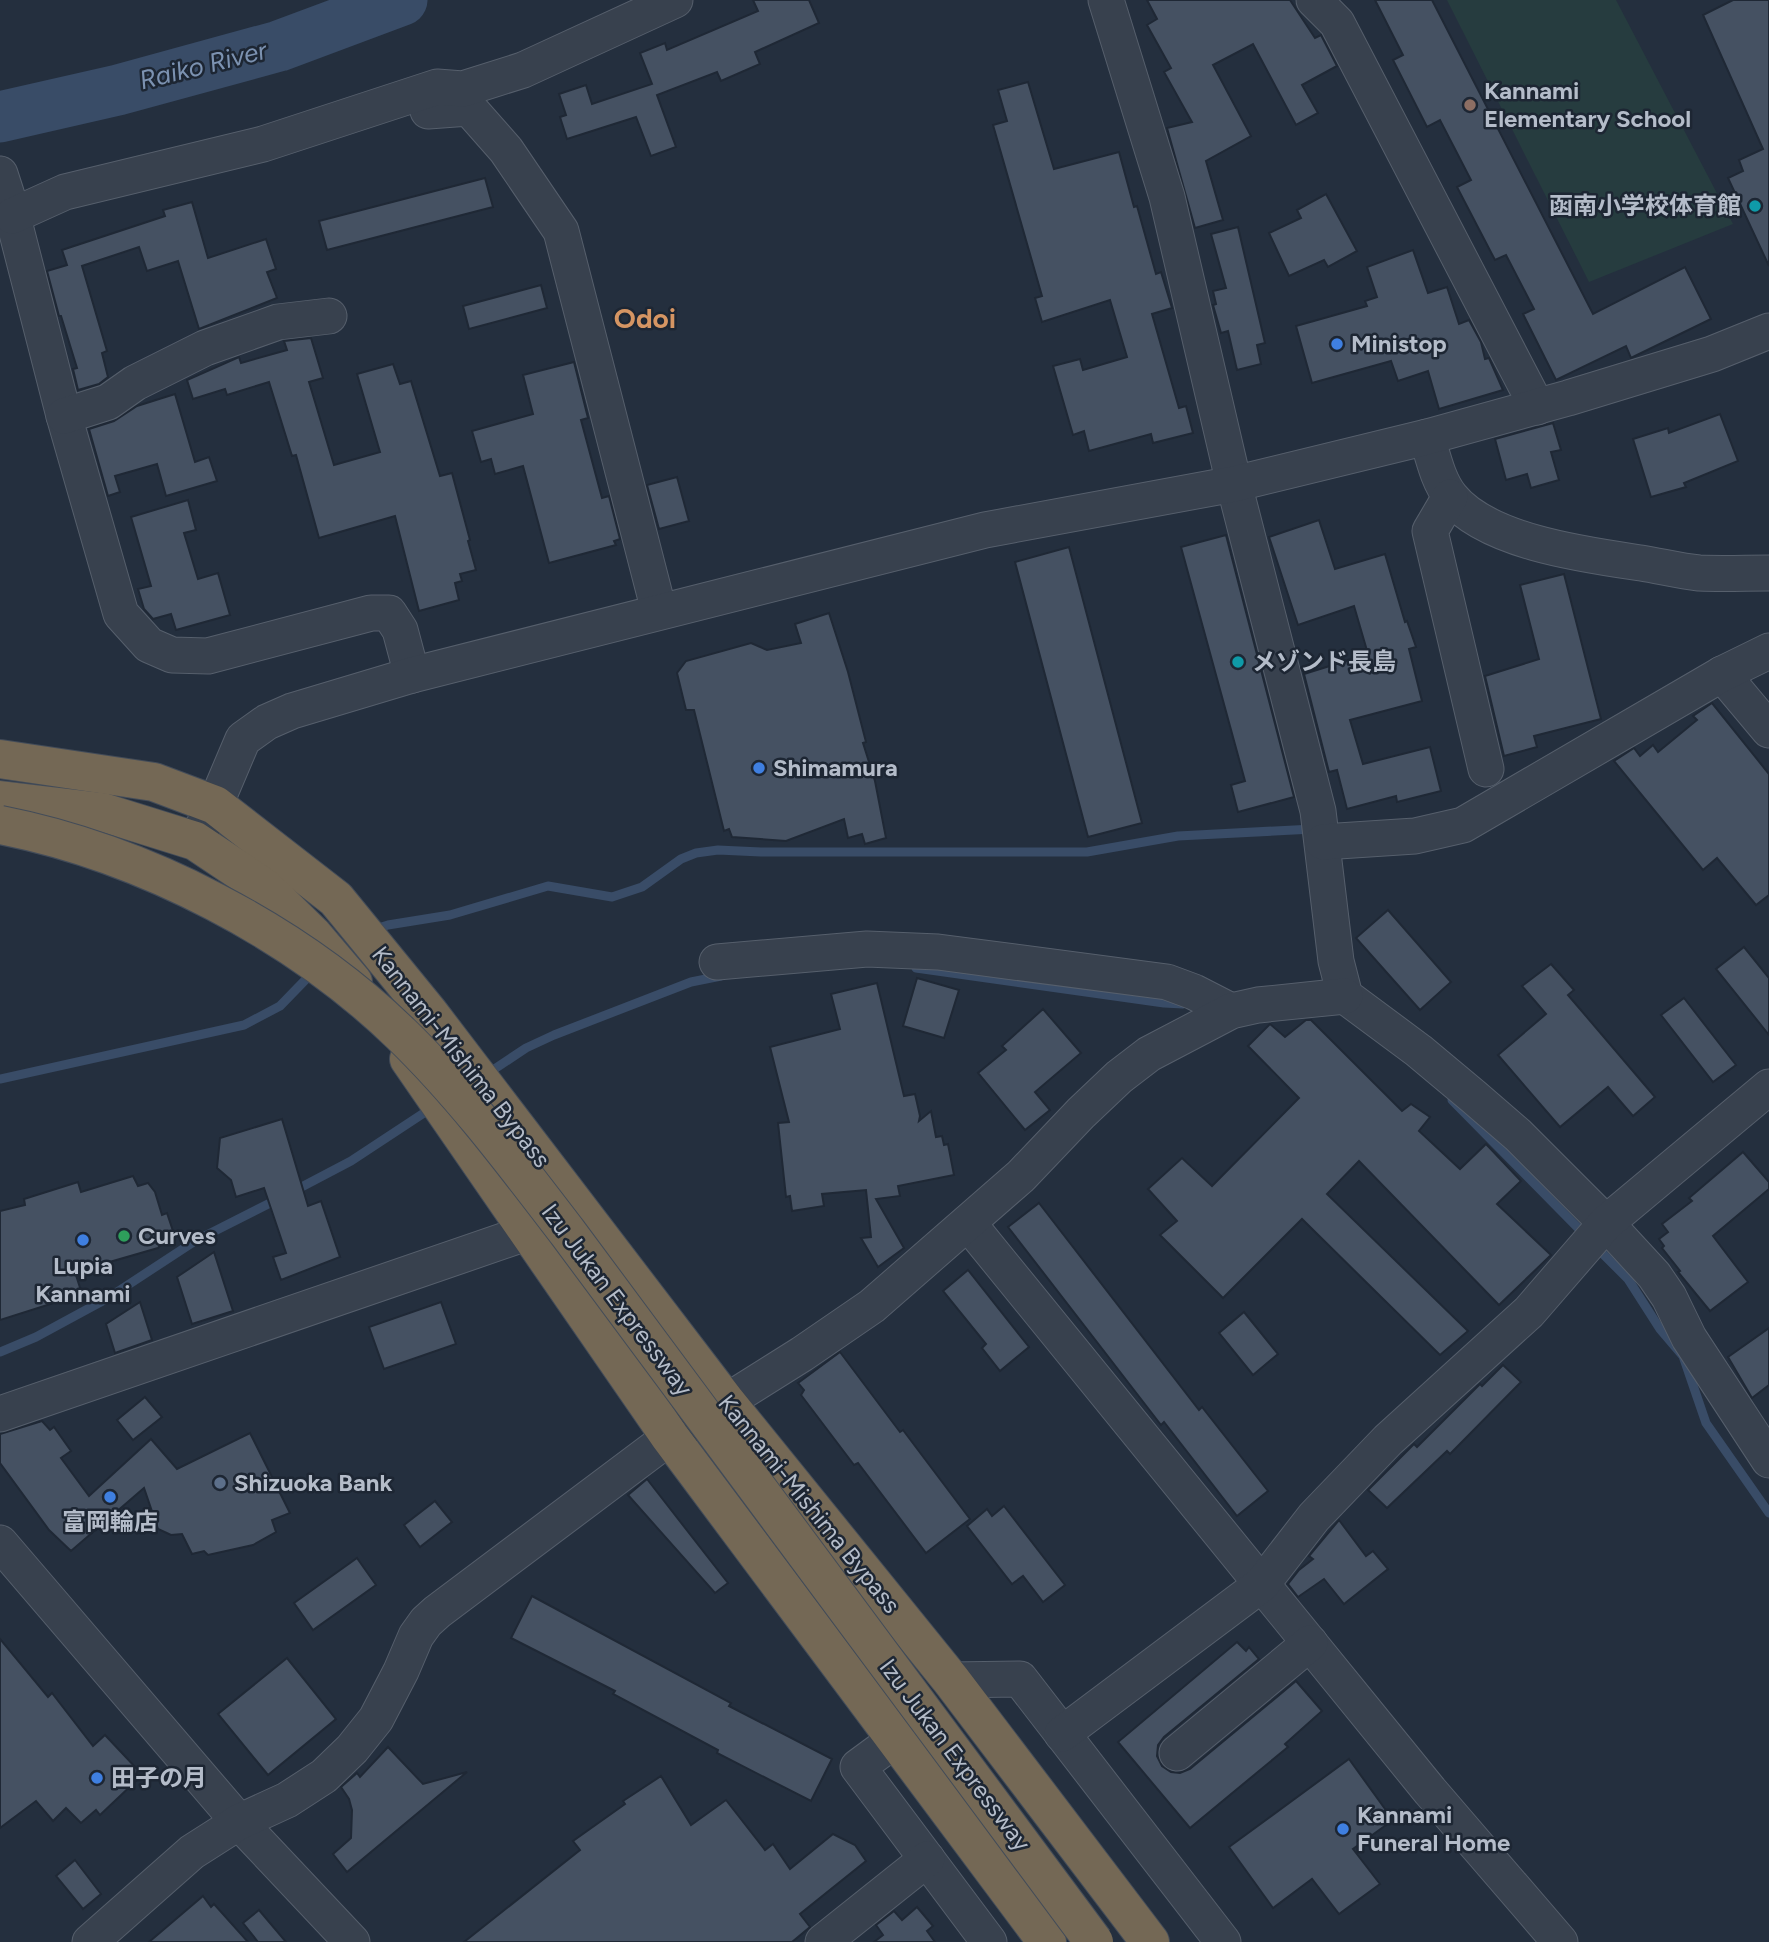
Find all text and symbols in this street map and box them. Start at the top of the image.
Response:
water label: Raiko River [136,33,271,96]
place label: Kannami Elementary School [1484,76,1691,133]
marker: Kannami Elementary School [1462,97,1478,113]
place label: 函南小学校体育館 [1549,191,1741,220]
marker: 函南小学校体育館 [1747,198,1763,214]
district label: Odoi [614,301,676,335]
place label: Ministop [1351,329,1447,358]
marker: Ministop [1329,336,1345,352]
place label: メゾンド長島 [1252,647,1396,676]
marker: メゾンド長島 [1230,654,1246,670]
place label: Shimamura [773,753,898,782]
marker: Shimamura [751,760,767,776]
street label: Kannami-Mishima Bypass [366,940,557,1173]
street label: Izu Jukan Expressway [536,1198,699,1402]
place label: Curves [138,1221,216,1250]
marker: Curves [116,1228,132,1244]
marker: Lupia Kannami [75,1232,91,1248]
place label: Lupia Kannami [35,1251,131,1308]
street label: Kannami-Mishima Bypass [712,1389,906,1619]
place label: Shizuoka Bank [234,1468,392,1497]
marker: Shizuoka Bank [212,1475,228,1491]
marker: 富岡輪店 [102,1489,118,1505]
place label: 富岡輪店 [62,1507,158,1536]
street label: Izu Jukan Expressway [874,1653,1037,1857]
place label: 田子の月 [111,1763,207,1792]
marker: 田子の月 [89,1770,105,1786]
place label: Kannami Funeral Home [1357,1800,1510,1857]
marker: Kannami Funeral Home [1335,1821,1351,1837]

